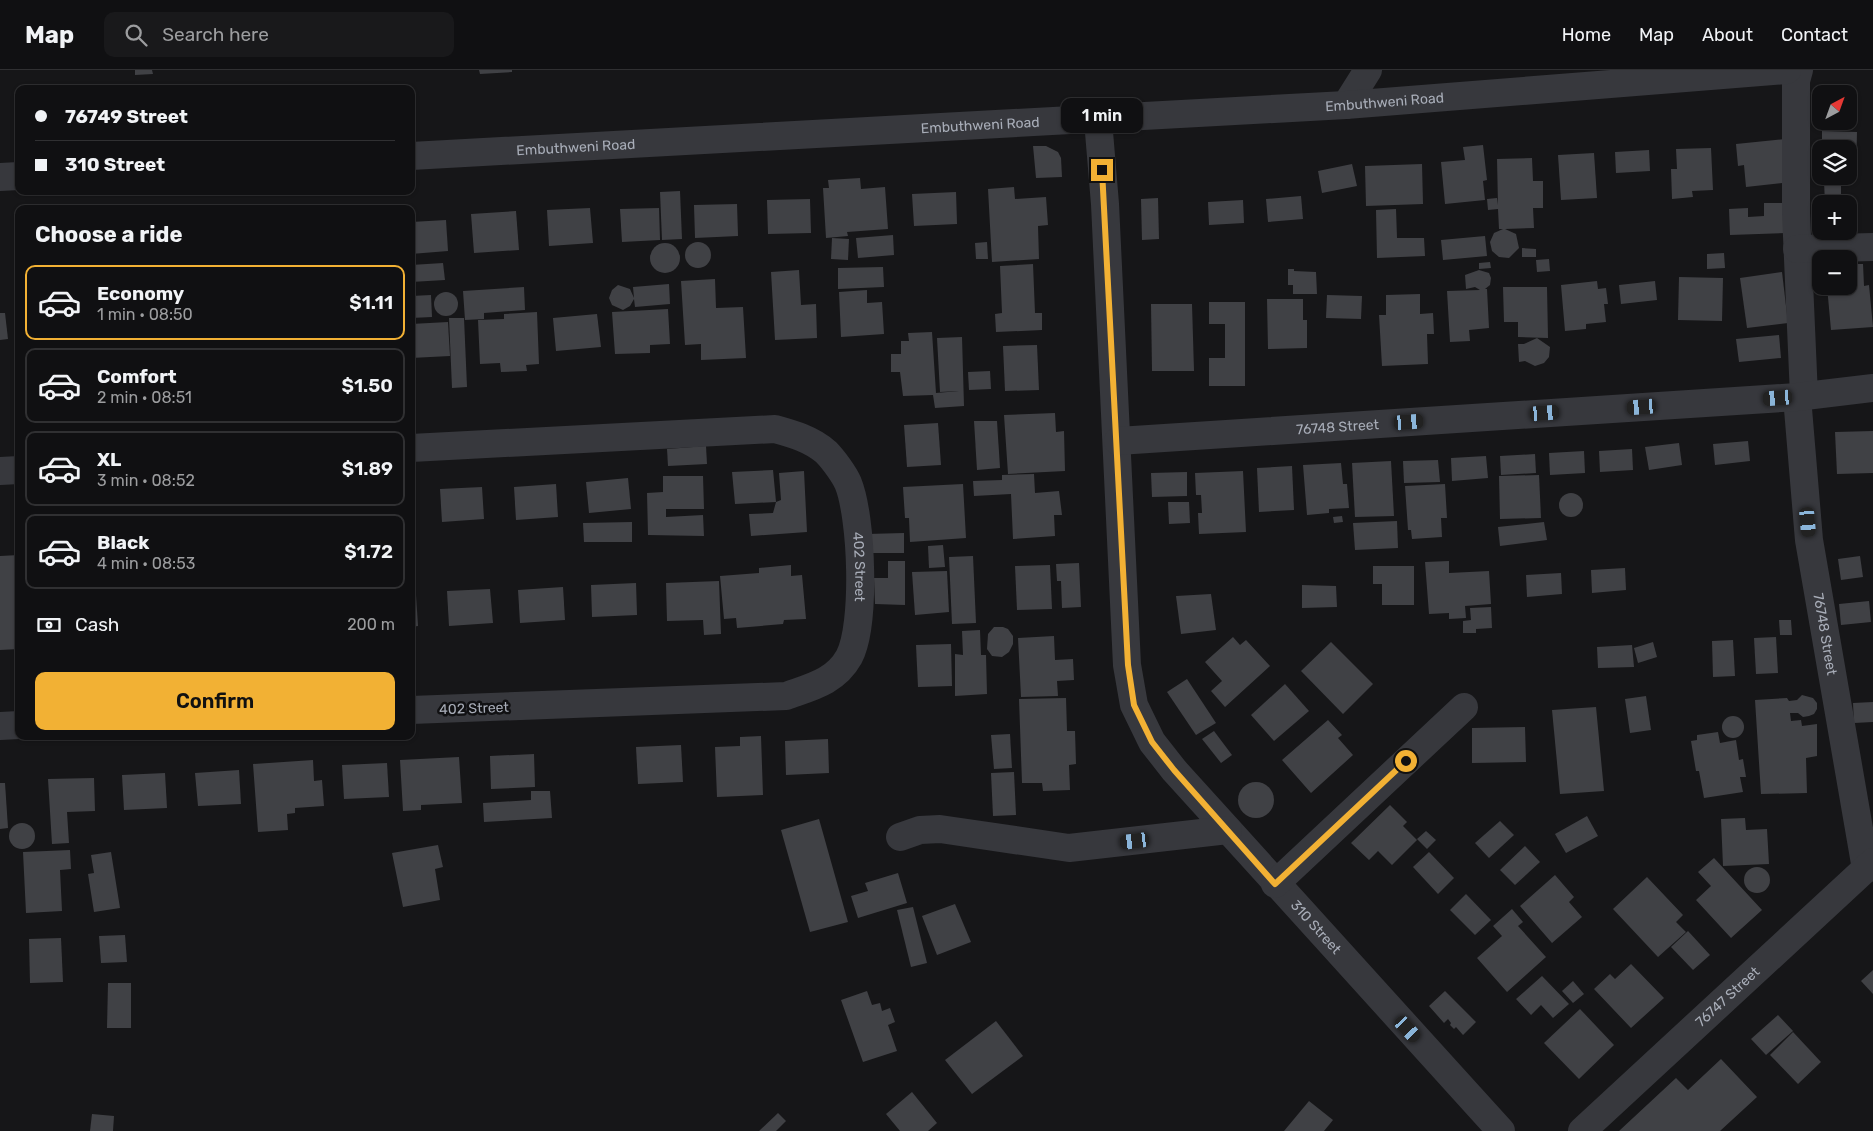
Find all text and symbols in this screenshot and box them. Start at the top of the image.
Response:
search box [104,12,454,57]
text: Map [25,21,74,49]
icon: search [122,21,150,49]
text: Search here [162,23,269,46]
text: Home [1562,24,1611,46]
text: Map [1639,24,1674,46]
text: About [1702,24,1753,46]
text: Contact [1781,24,1848,46]
north arrow [1812,85,1858,130]
map controls [1812,85,1857,295]
street label: Embuthweni Road [1325,89,1445,115]
callout: 1 min [1061,98,1143,132]
text: 76749 Street [65,105,188,128]
text: 1 min [1082,106,1122,125]
street label: Embuthweni Road [920,114,1040,137]
street label: Embuthweni Road [516,136,636,159]
button: layers [1812,140,1857,185]
text: 310 Street [65,153,165,176]
route end [1091,159,1113,181]
button: + [1812,195,1857,240]
text: Choose a ride [35,221,182,248]
button: − [1812,250,1857,295]
icon: car [37,280,82,325]
text: Economy [97,282,184,305]
text: $1.11 [349,291,393,314]
text: 1 min · 08:50 [97,305,193,324]
icon: car [37,363,82,408]
text: Comfort [97,365,177,388]
text: $1.50 [342,374,393,397]
text: 2 min · 08:51 [97,388,192,407]
car [1762,389,1793,407]
car [1626,398,1657,416]
car [1529,404,1560,422]
car [1393,413,1424,431]
street label: 76748 Street [1296,416,1380,438]
icon: car [37,446,82,491]
text: XL [97,448,121,471]
text: $1.89 [342,457,393,480]
text: 3 min · 08:52 [97,471,195,490]
car [1799,506,1816,538]
icon: car [37,529,82,574]
text: Black [97,531,149,554]
street label: 402 Street [849,531,868,603]
text: $1.72 [344,540,393,563]
text: 4 min · 08:53 [97,554,195,573]
street label: 76748 Street [1809,592,1840,677]
icon: cash [35,611,63,639]
text: Cash [75,613,119,636]
text: 200 m [347,615,395,634]
button: Confirm [35,672,395,730]
street label: 402 Street [439,699,510,718]
route start [1395,750,1417,772]
car [1119,832,1150,850]
street label: 310 Street [1287,897,1345,958]
street label: 76747 Street [1692,963,1764,1031]
car [1392,1013,1423,1045]

